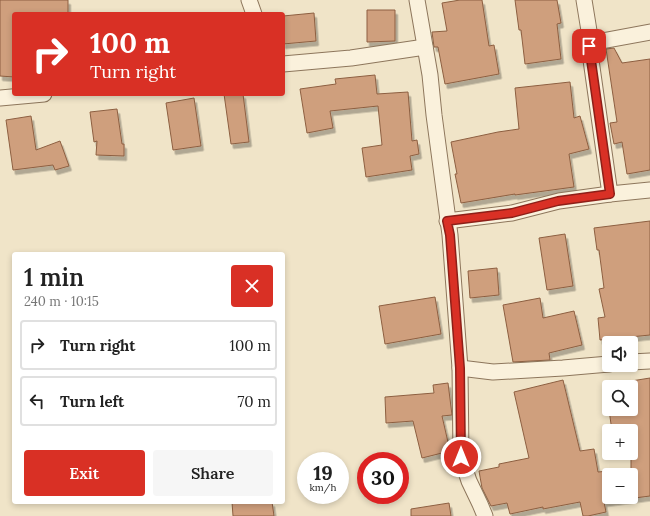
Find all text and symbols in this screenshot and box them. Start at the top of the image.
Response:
text: 100 m [90,25,170,61]
icon: right [24,28,76,80]
pin [572,29,606,63]
icon: arrive [578,35,600,57]
text: Turn right [90,60,176,83]
text: 1 min [24,262,84,293]
button: close [231,265,273,307]
text: 240 m · 10:15 [24,293,99,310]
icon: right [26,334,48,356]
text: Turn right [60,336,136,355]
text: 100 m [230,336,271,355]
map controls [602,336,638,504]
button: sound [602,336,638,372]
button: search [602,380,638,416]
icon: left [26,390,48,412]
text: Turn left [60,392,124,411]
text: 70 m [237,392,271,411]
button: + [602,424,638,460]
position arrow [440,436,482,478]
button: Exit [24,450,145,496]
button: Share [153,450,273,496]
speed limit sign: 30 [357,452,409,504]
text: 19 [313,460,333,485]
button: − [602,468,638,504]
text: km/h [309,481,337,494]

